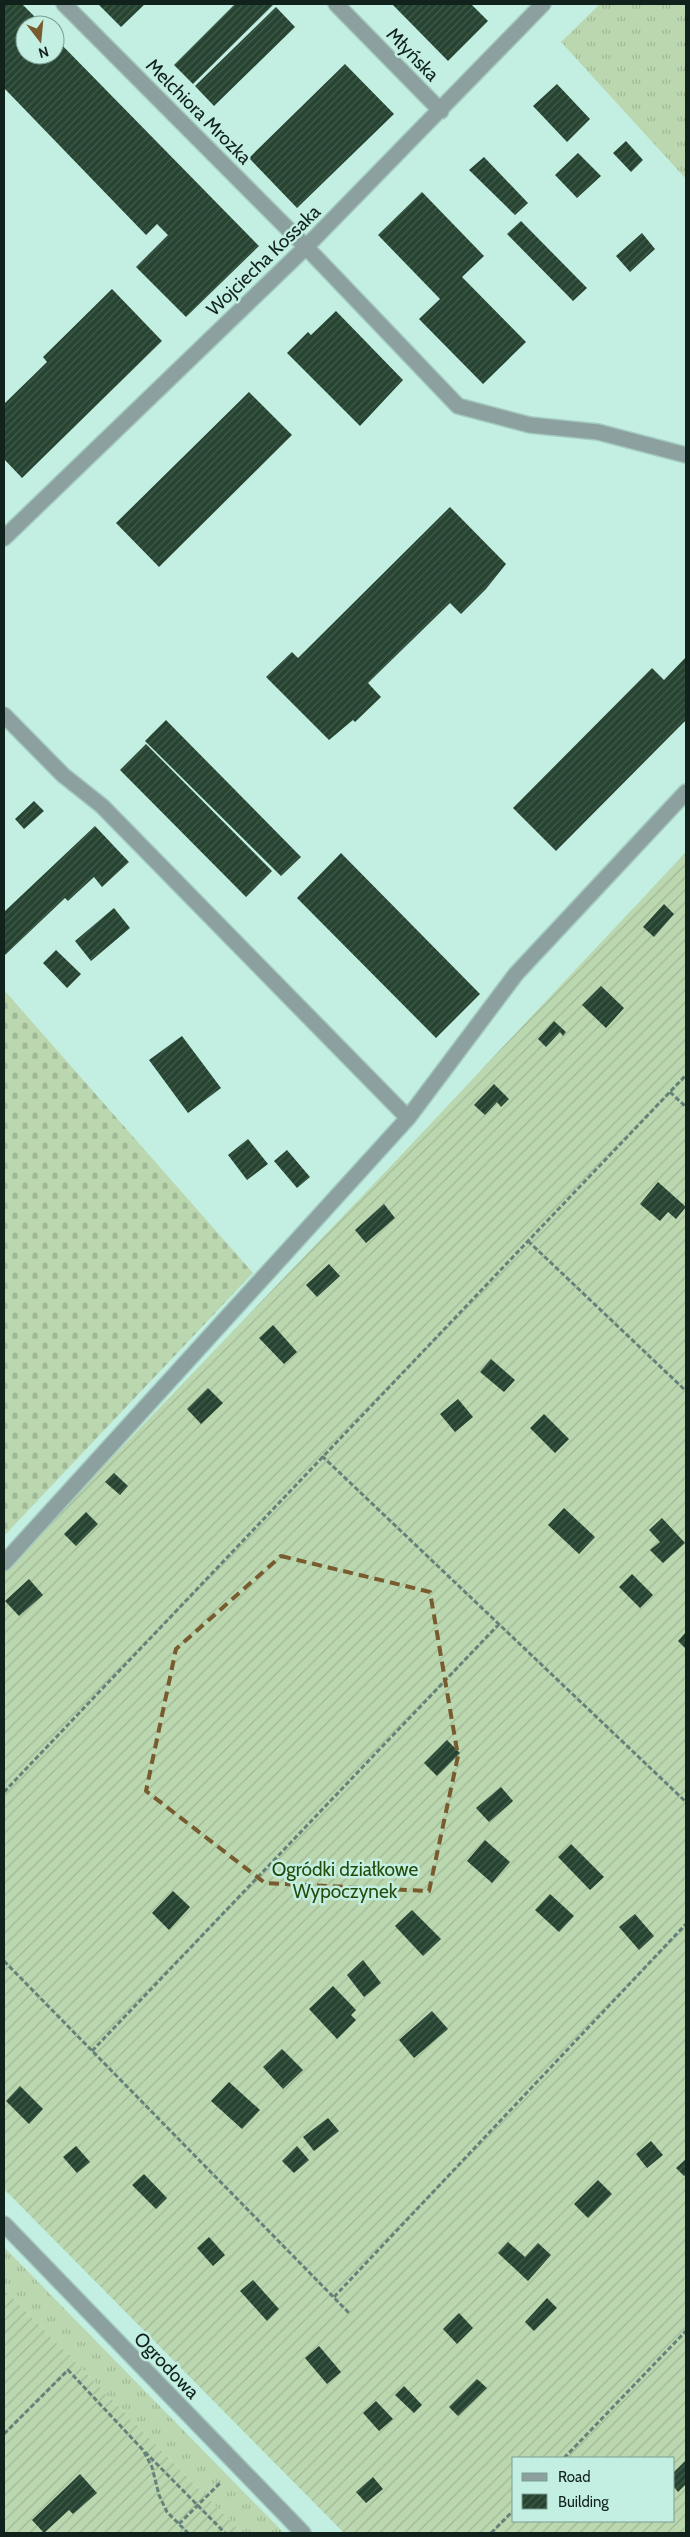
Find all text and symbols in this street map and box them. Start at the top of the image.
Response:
north arrow [15,15,65,65]
street label: Młyńska [382,23,444,86]
text: N [36,42,51,63]
street label: Melchiora Mrozka [141,54,256,169]
street label: Wojciecha Kossaka [202,200,325,321]
park label: Ogródki działkowe Wypoczynek [272,1858,419,1903]
street label: Ogrodowa [129,2327,204,2404]
legend [512,2457,675,2522]
text: Road [558,2468,591,2486]
text: Building [558,2493,609,2511]

